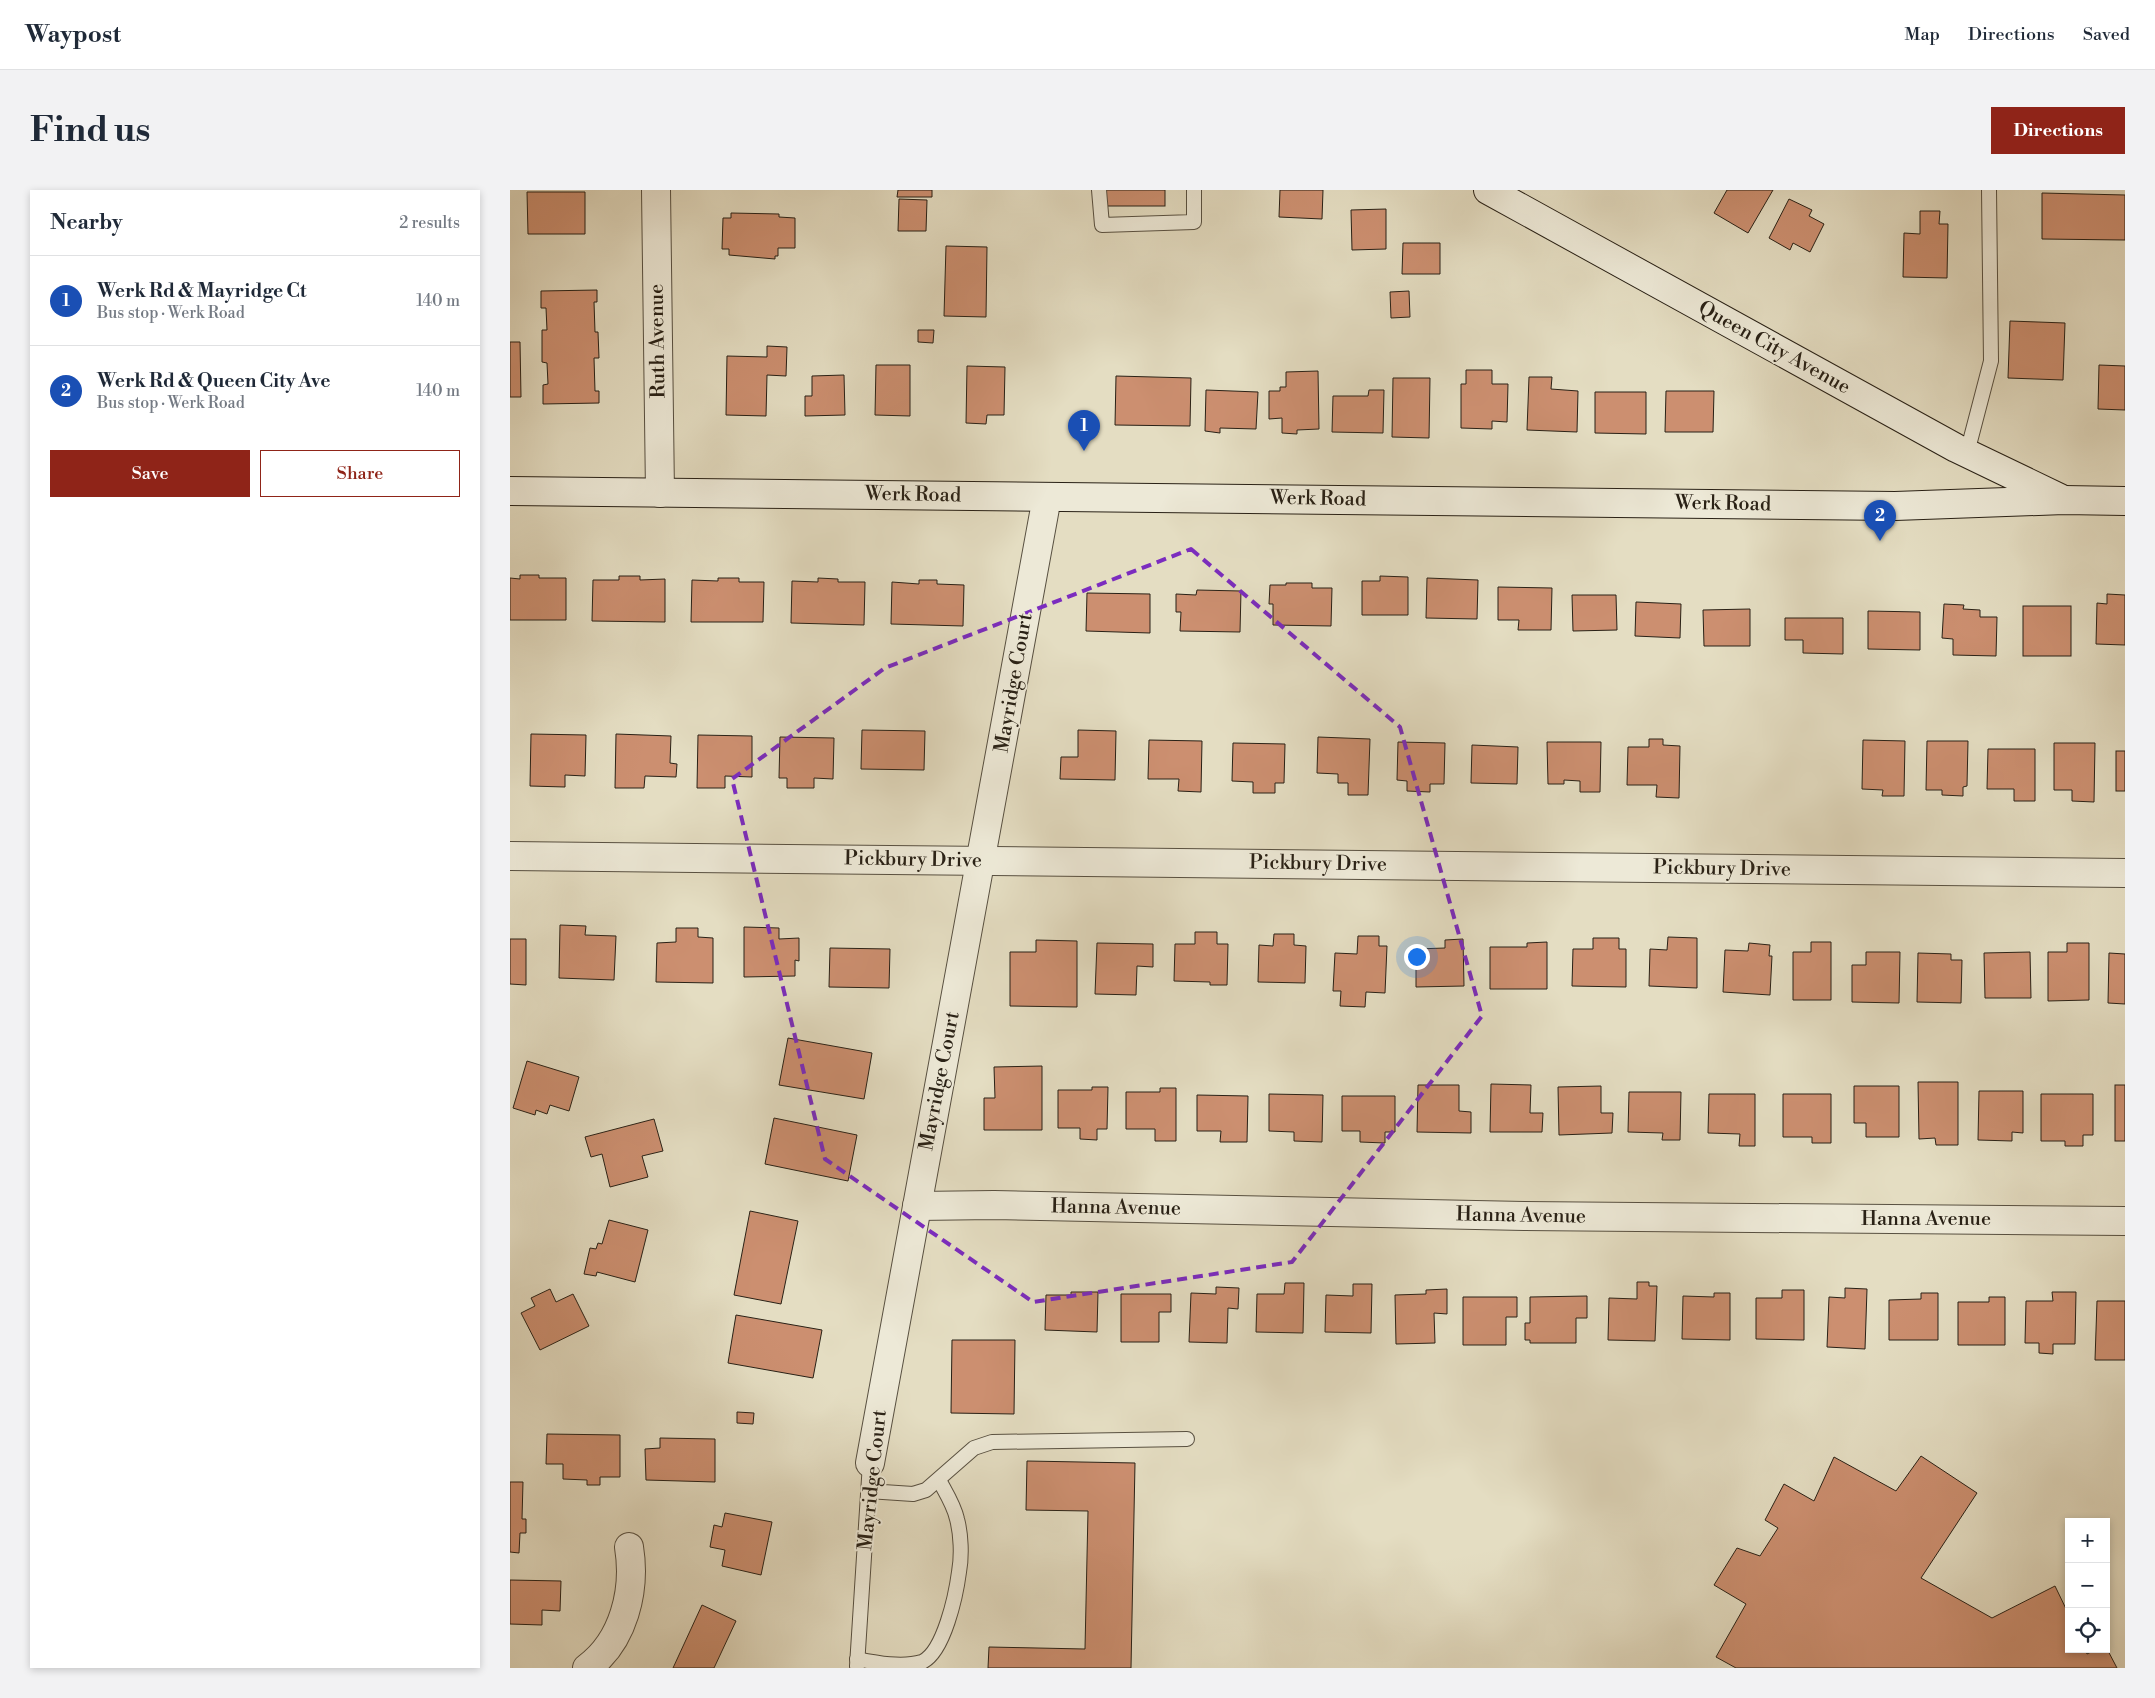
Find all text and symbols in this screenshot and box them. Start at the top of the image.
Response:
text: Waypost [25,20,121,50]
text: Map [1904,23,1940,46]
text: Directions [1968,23,2055,46]
text: Saved [2083,23,2130,46]
button: Directions [1991,107,2125,154]
text: Find us [30,109,150,152]
text: Nearby [50,210,123,236]
text: 2 results [399,213,460,233]
text: Werk Rd & Mayridge Ct [97,279,307,303]
street label: Ruth Avenue [645,284,671,398]
text: 1 [62,291,70,311]
text: 140 m [416,291,460,311]
street label: Queen City Avenue [1693,296,1855,400]
text: Bus stop · Werk Road [97,303,245,323]
text: Werk Rd & Queen City Ave [97,369,330,393]
text: 2 [61,381,71,401]
text: 140 m [416,381,460,401]
text: Bus stop · Werk Road [97,393,245,413]
pin: 1 [1068,410,1100,451]
button: Save [50,450,250,497]
button: Share [260,450,460,497]
street label: Werk Road [864,482,962,508]
street label: Werk Road [1269,486,1367,512]
street label: Werk Road [1674,491,1772,517]
pin: 2 [1864,500,1896,541]
street label: Mayridge Court [989,611,1039,755]
street label: Pickbury Drive [844,846,982,874]
street label: Pickbury Drive [1249,850,1387,878]
street label: Pickbury Drive [1653,855,1791,883]
your location [1404,944,1430,970]
street label: Mayridge Court [914,1009,966,1153]
street label: Hanna Avenue [1051,1194,1181,1222]
street label: Hanna Avenue [1456,1202,1586,1230]
street label: Hanna Avenue [1861,1207,1991,1232]
street label: Mayridge Court [853,1408,893,1552]
map controls [2065,1518,2110,1653]
button: + [2065,1518,2110,1563]
button: − [2065,1563,2110,1608]
button: locate [2065,1608,2110,1653]

